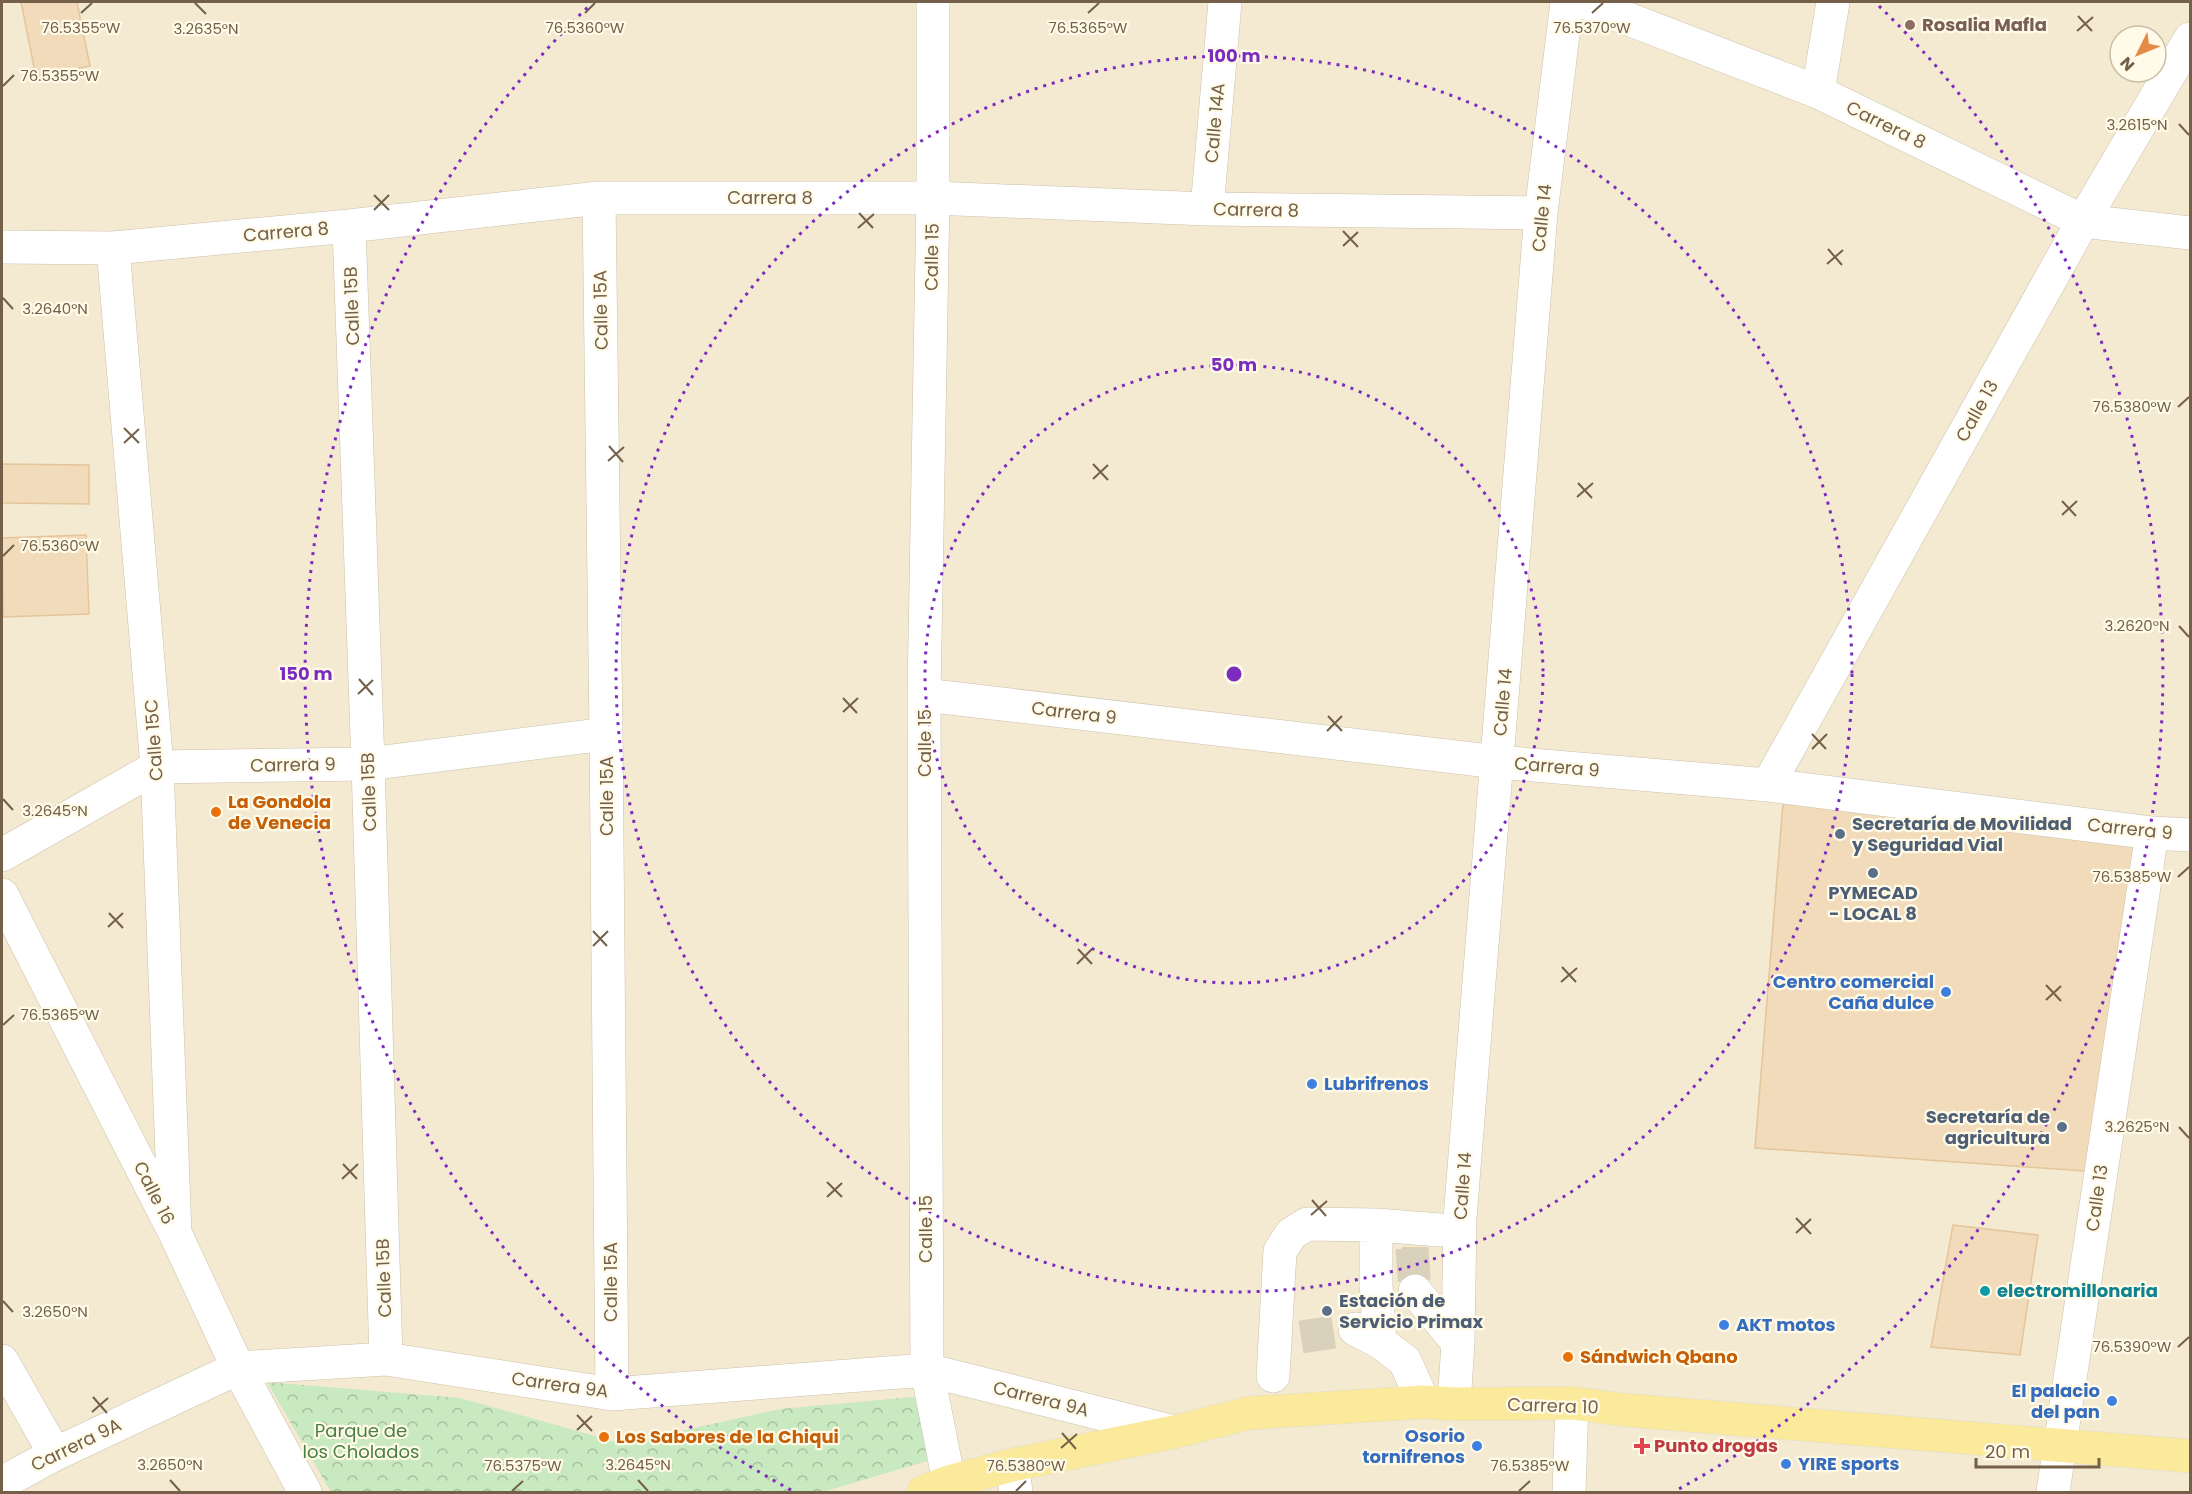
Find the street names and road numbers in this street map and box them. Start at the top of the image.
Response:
street label: Calle 14A [1199,82,1230,164]
street label: Carrera 8 [1842,95,1930,155]
street label: Calle 14 [1526,183,1557,253]
street label: Carrera 8 [727,185,813,210]
street label: Carrera 8 [1213,196,1299,223]
street label: Carrera 8 [242,215,330,248]
street label: Calle 15 [918,223,945,291]
street label: Calle 15B [338,266,365,346]
street label: Calle 15A [587,270,614,350]
street label: Calle 13 [1949,375,2004,446]
street label: Calle 14 [1487,667,1518,737]
street label: Carrera 9 [1030,695,1118,730]
street label: Calle 15C [138,698,169,782]
street label: Calle 15 [912,709,937,777]
street label: Carrera 9 [1513,750,1601,783]
street label: Carrera 9 [250,751,336,778]
street label: Calle 15B [355,752,382,832]
street label: Calle 15A [594,756,619,836]
street label: Carrera 9 [2086,812,2174,845]
street label: Calle 14 [1448,1151,1477,1221]
street label: Calle 16 [128,1157,181,1229]
street label: Calle 13 [2079,1163,2114,1233]
street label: Calle 15 [913,1195,938,1263]
street label: Calle 15B [370,1238,397,1318]
street label: Calle 15A [598,1242,623,1322]
street label: Carrera 9A [510,1365,610,1404]
street label: Carrera 9A [991,1375,1092,1422]
street label: Carrera 10 [1507,1391,1599,1420]
street label: Carrera 9A [26,1412,125,1477]

